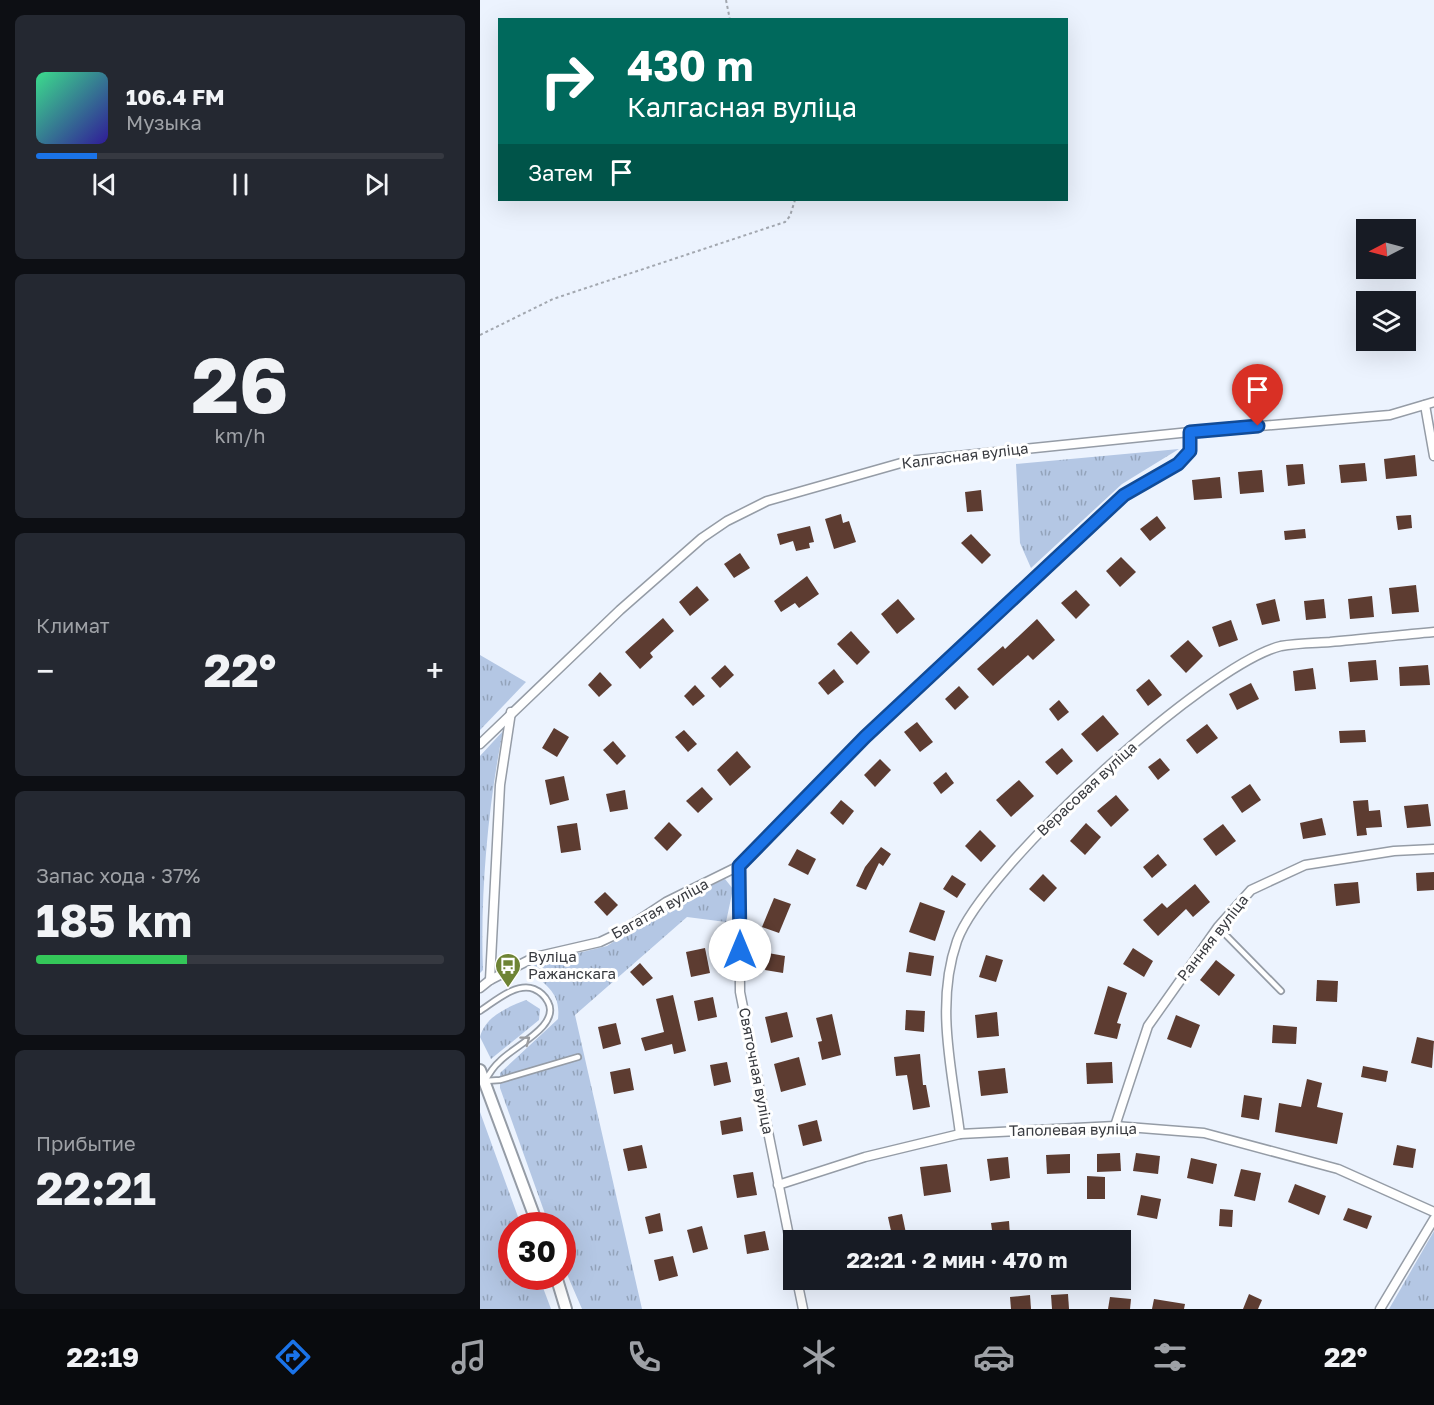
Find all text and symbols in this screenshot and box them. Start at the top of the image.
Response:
text: 430 m [627,40,753,90]
icon: right [528,42,606,120]
text: 106.4 FM [126,83,225,110]
text: Калгасная вуліца [627,91,857,123]
text: Музыка [126,110,202,134]
icon: arrive [605,156,638,189]
text: Затем [528,159,593,186]
icon: previous [88,168,121,201]
icon: pause [224,168,257,201]
icon: next [360,168,393,201]
north arrow [1356,219,1416,279]
map controls [1356,219,1416,351]
button: layers [1356,291,1416,351]
text: 26 [191,337,289,430]
pin [1232,364,1283,426]
icon: arrive [1241,373,1274,406]
text: km/h [215,423,265,447]
street label: Калгасная вуліца [900,438,1029,472]
text: Климат [36,613,110,637]
text: 22° [204,643,276,697]
text: − [36,651,54,690]
text: + [426,651,444,690]
street label: Верасовая вуліца [1033,737,1140,839]
text: Запас хода · 37% [36,863,200,887]
street label: Багатая вуліца [608,874,711,942]
street label: Ранняя вуліца [1173,891,1251,984]
text: 185 km [36,893,192,947]
position arrow [708,918,772,982]
place label: Вуліца Ражанскага [528,947,616,982]
bus stop icon: Вуліца Ражанскага [493,951,523,989]
street label: Святочная вуліца [736,1006,778,1136]
one-way arrow [520,1037,531,1048]
street label: Таполевая вуліца [1009,1119,1137,1139]
text: Прибытие [36,1131,136,1155]
text: 22:21 [36,1161,156,1215]
speed limit sign: 30 [498,1212,576,1290]
text: 22:21 · 2 мин · 470 m [846,1246,1068,1273]
icon: directions [272,1336,314,1378]
icon: music [448,1336,490,1378]
icon: phone [623,1336,665,1378]
icon: climate [798,1336,840,1378]
icon: car [973,1336,1015,1378]
icon: filters [1149,1336,1191,1378]
text: 22:19 [67,1341,139,1373]
text: 22° [1324,1341,1367,1373]

